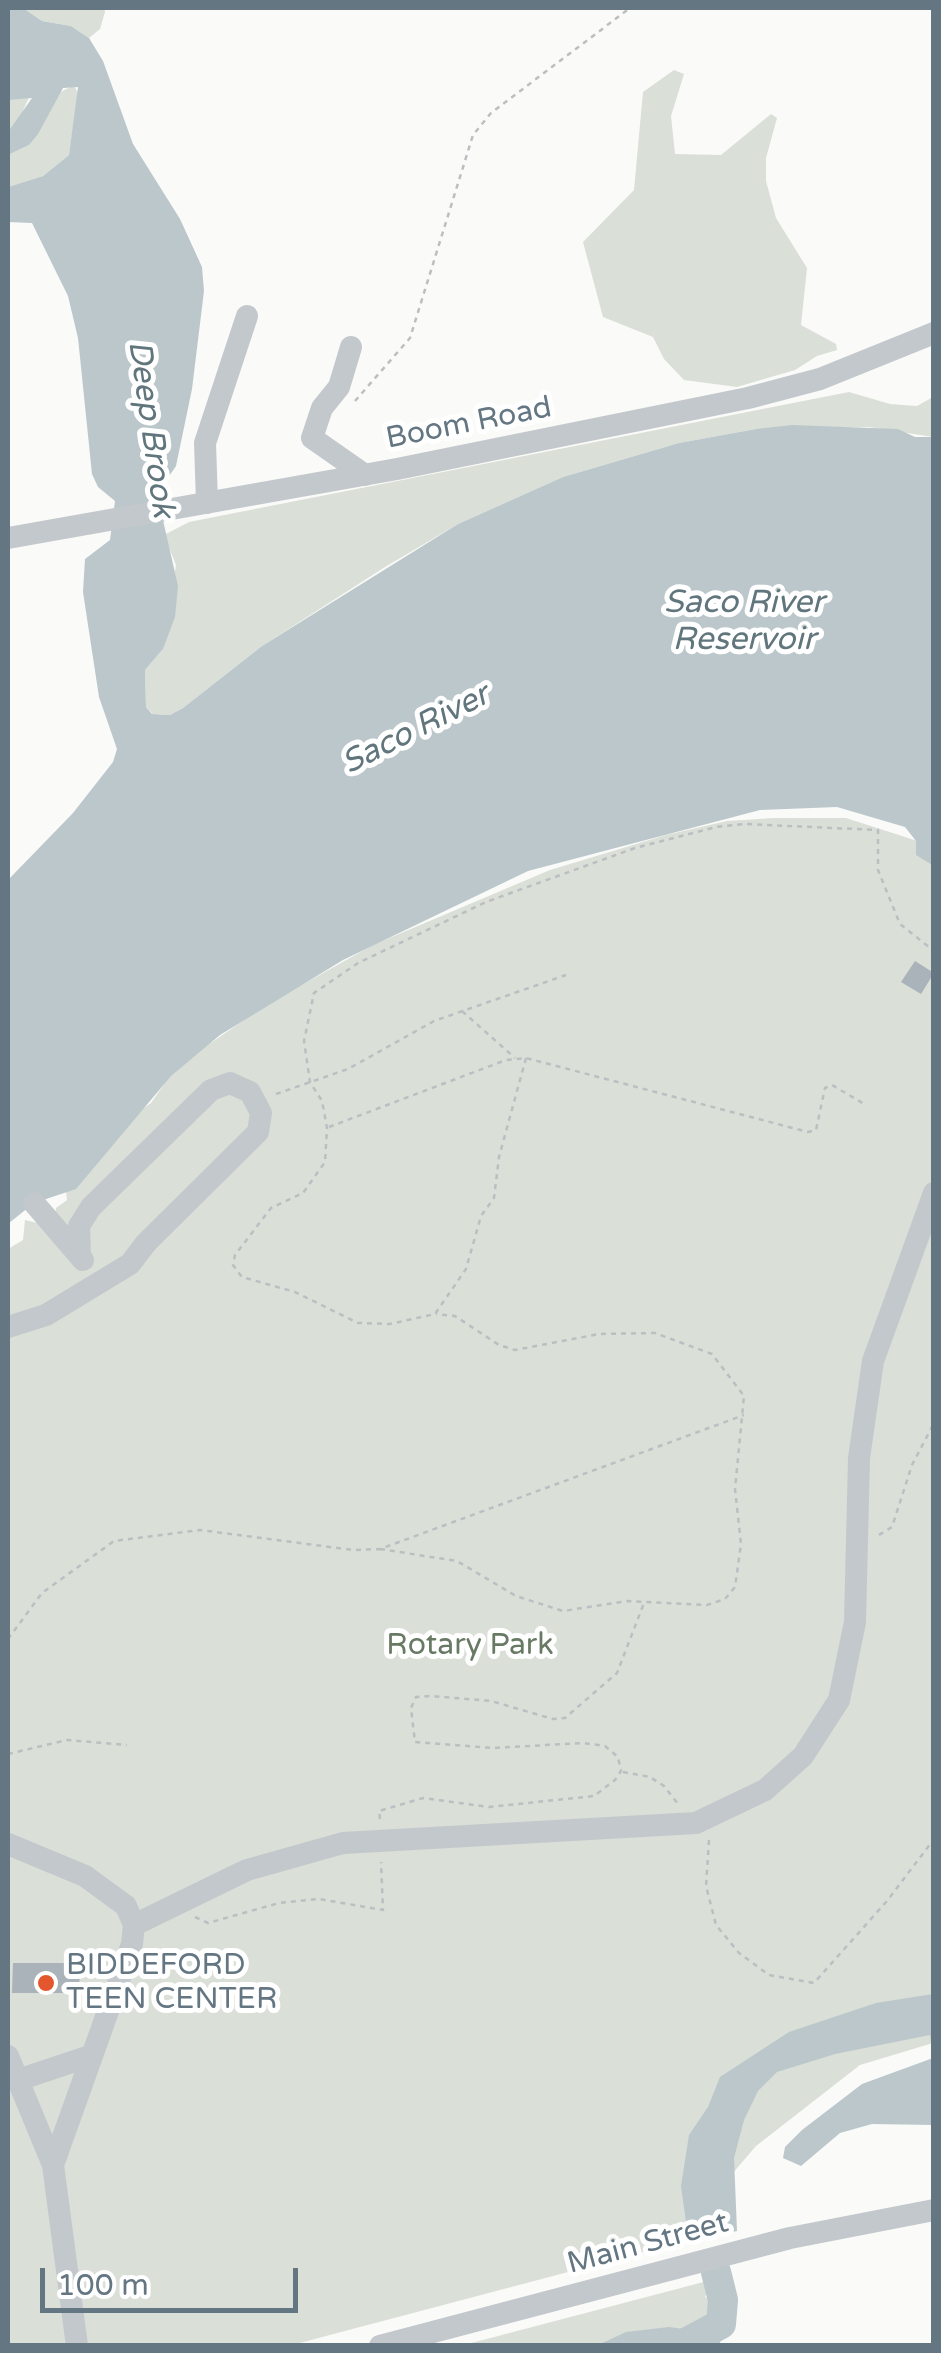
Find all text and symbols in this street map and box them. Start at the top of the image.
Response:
water label: Deep Brook [119,338,181,520]
street label: Boom Road [383,390,555,458]
water label: Saco River Reservoir [664,585,824,660]
water label: Saco River [336,677,496,783]
park label: Rotary Park [386,1628,554,1664]
place label: BIDDEFORD TEEN CENTER [66,1948,277,2018]
marker: BIDDEFORD TEEN CENTER [35,1972,57,1994]
street label: Main Street [564,2205,732,2283]
scale bar [45,2248,302,2310]
text: 100 m [57,2267,149,2304]

